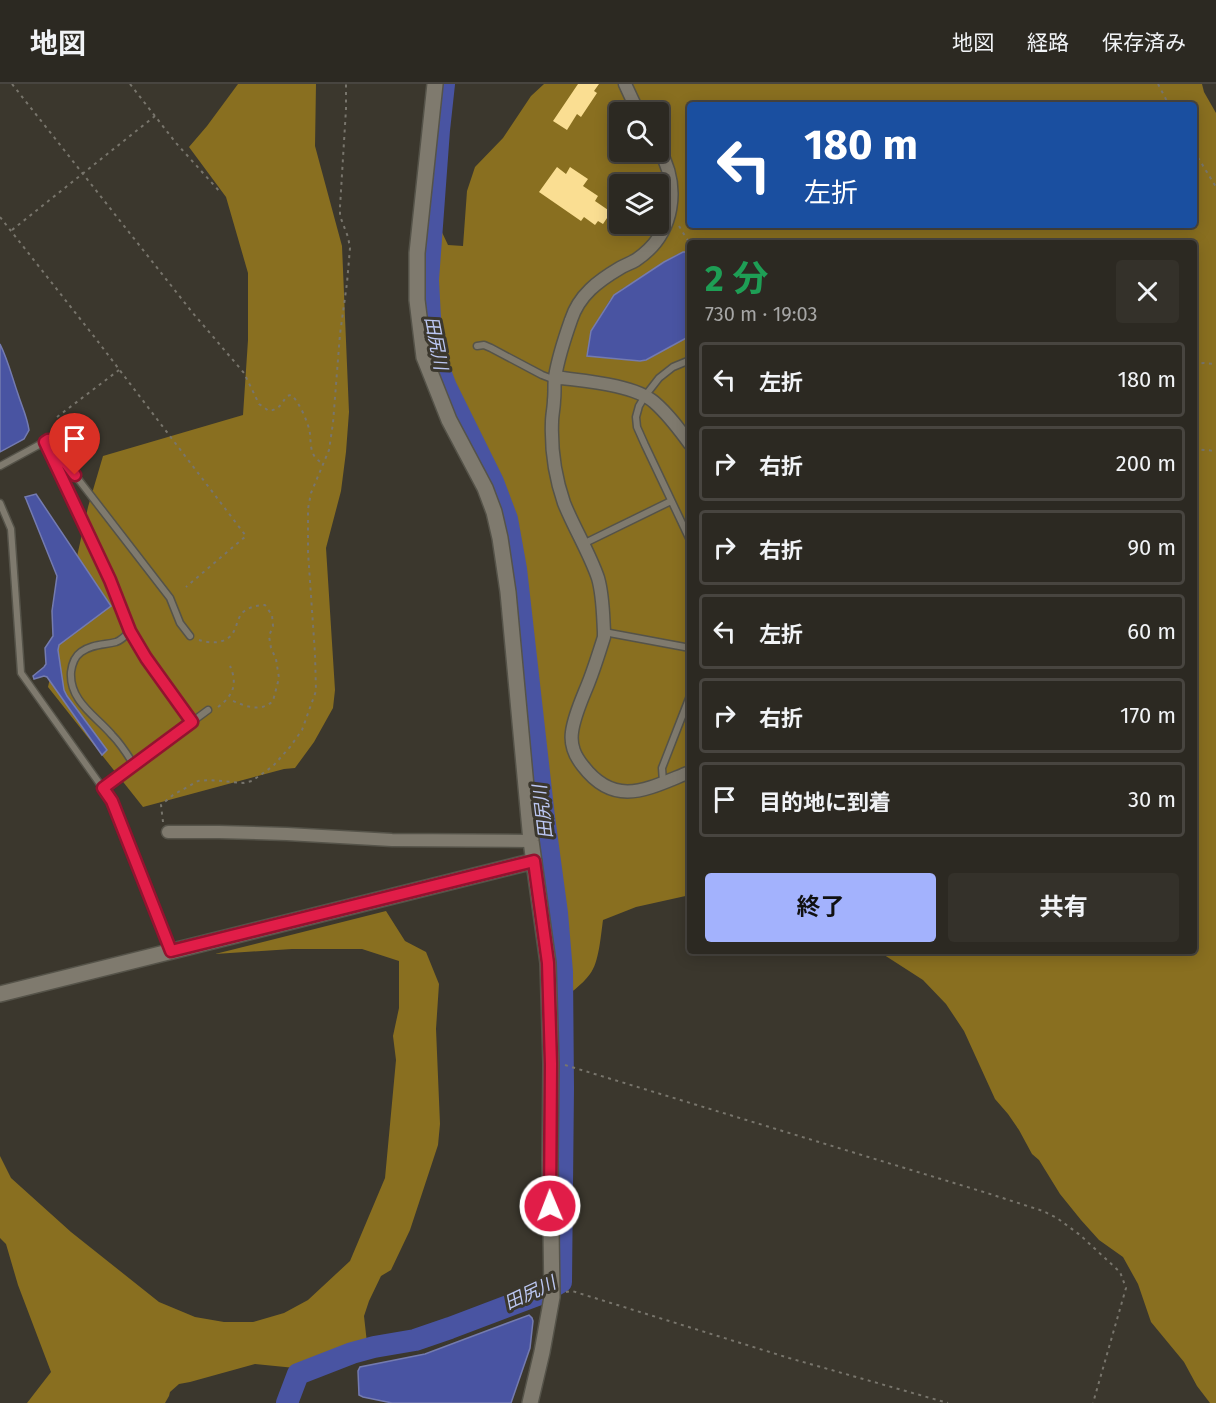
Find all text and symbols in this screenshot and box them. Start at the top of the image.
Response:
text: 地図 [30,27,86,60]
text: 地図 [952,30,994,56]
text: 経路 [1027,30,1069,56]
text: 保存済み [1102,30,1186,56]
map controls [609,102,669,234]
button: search [609,102,669,162]
text: 180 m [804,120,918,170]
icon: left [705,126,783,204]
button: layers [609,174,669,234]
text: 左折 [804,177,858,209]
text: 2 分 [705,257,768,301]
button: close [1116,260,1179,323]
text: 730 m · 19:03 [705,302,818,326]
water label: 田尻川 [420,314,452,374]
icon: left [708,363,741,396]
text: 180 m [1117,366,1176,393]
text: 左折 [759,369,803,396]
pin [49,413,100,475]
icon: arrive [58,422,91,455]
icon: right [708,447,741,480]
text: 200 m [1116,450,1176,477]
text: 右折 [759,453,803,480]
icon: right [708,531,741,564]
text: 90 m [1127,534,1176,561]
text: 右折 [759,537,803,564]
icon: left [708,615,741,648]
text: 60 m [1127,618,1176,645]
text: 左折 [759,621,803,648]
icon: right [708,699,741,732]
text: 170 m [1120,702,1176,729]
text: 右折 [759,705,803,732]
water label: 田尻川 [529,782,557,840]
icon: arrive [708,783,741,816]
text: 30 m [1128,786,1176,813]
text: 目的地に到着 [759,789,891,816]
button: 終了 [705,873,936,942]
button: 共有 [948,873,1179,942]
position arrow [518,1174,582,1238]
water label: 田尻川 [501,1271,561,1314]

